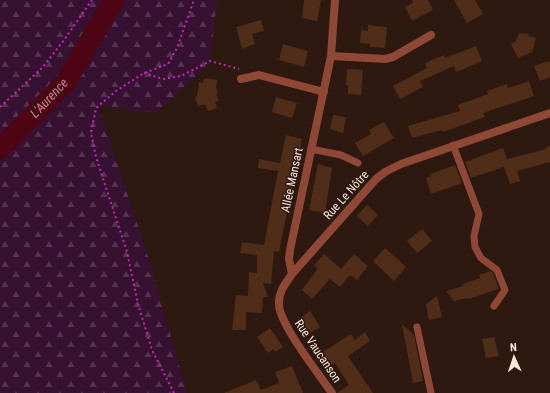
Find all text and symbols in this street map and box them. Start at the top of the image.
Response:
water label: L'Aurence [27,75,71,121]
street label: Allée Mansart [278,146,306,214]
street label: Rue Le Nôtre [320,167,372,222]
street label: Rue Vaucanson [292,317,344,385]
north arrow [494,337,534,377]
text: N [510,341,517,354]

